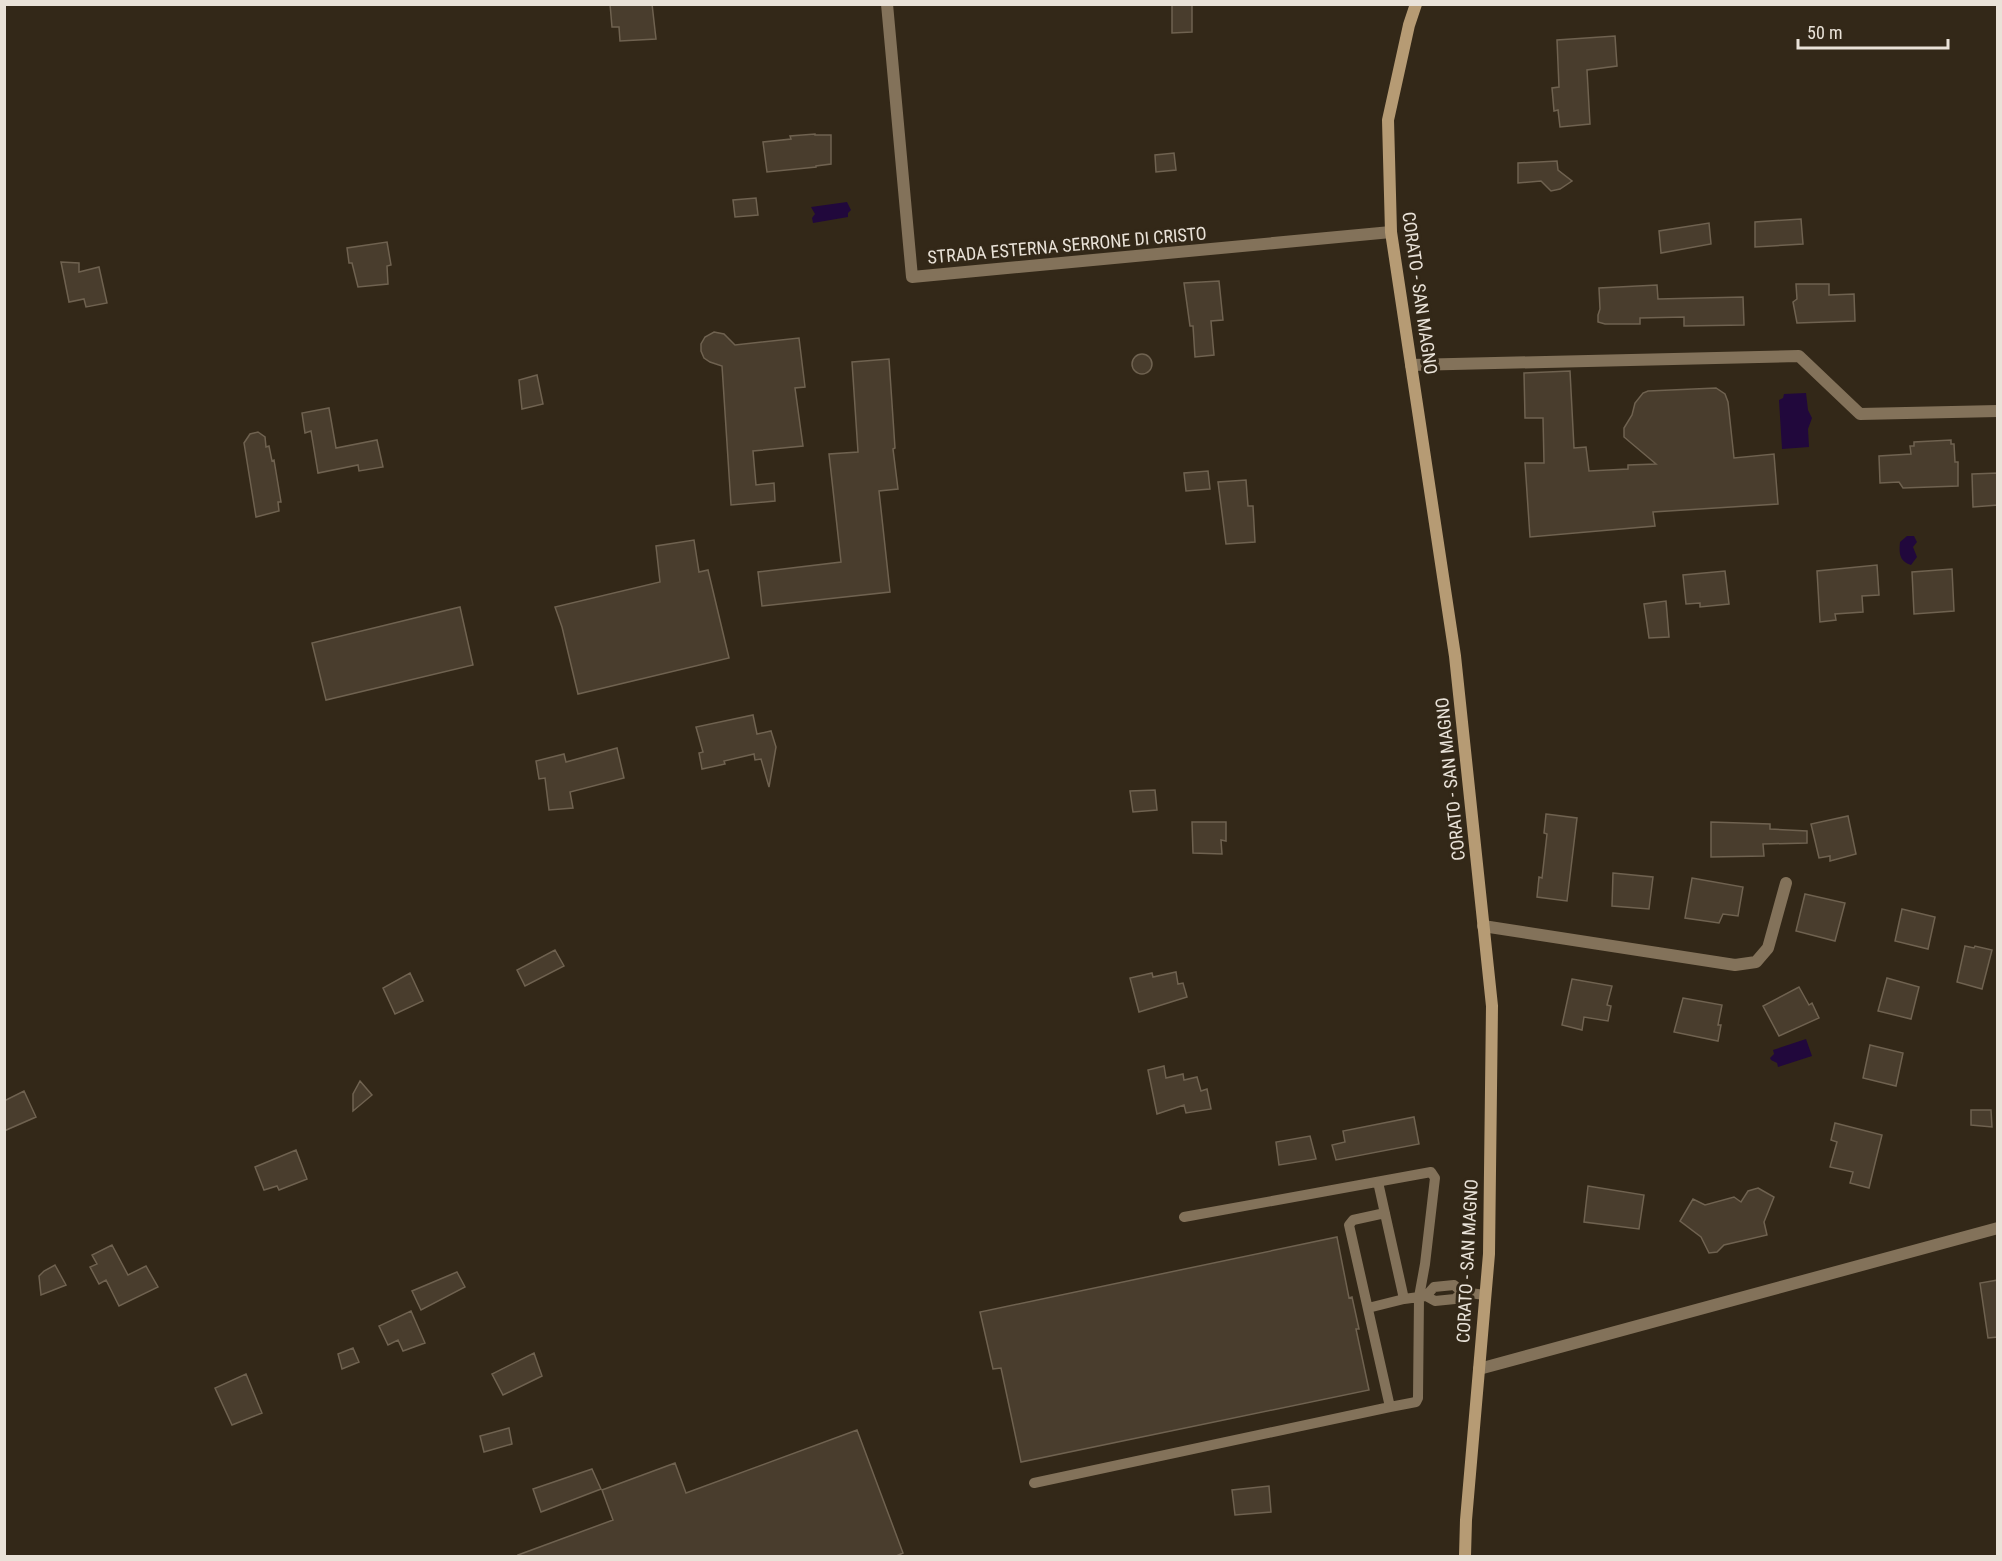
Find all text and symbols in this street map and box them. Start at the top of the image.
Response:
scale bar [1798,12,1948,50]
text: 50 m [1807,22,1842,43]
street label: CORATO - SAN MAGNO [1398,210,1442,376]
street label: STRADA ESTERNA SERRONE DI CRISTO [927,222,1207,268]
street label: CORATO - SAN MAGNO [1431,696,1469,862]
street label: CORATO - SAN MAGNO [1452,1178,1482,1344]

